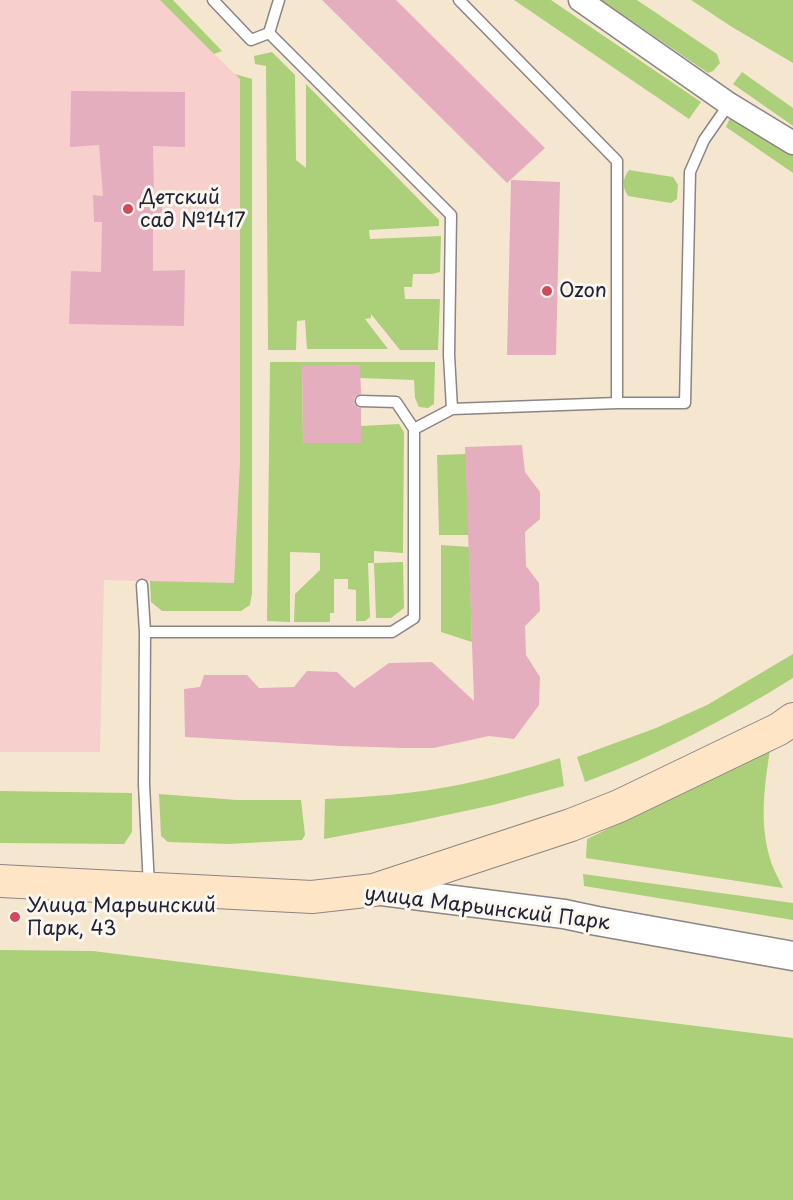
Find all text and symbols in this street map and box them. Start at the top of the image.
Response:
place label: Детский сад №1417 [140,186,246,233]
marker: Детский сад №1417 [121,202,135,216]
place label: Ozon [559,279,607,303]
marker: Ozon [540,284,554,298]
street label: улица Марьинский Парк [363,882,611,936]
place label: Улица Марьинский Парк, 43 [27,894,216,941]
marker: Улица Марьинский Парк, 43 [8,910,22,924]

